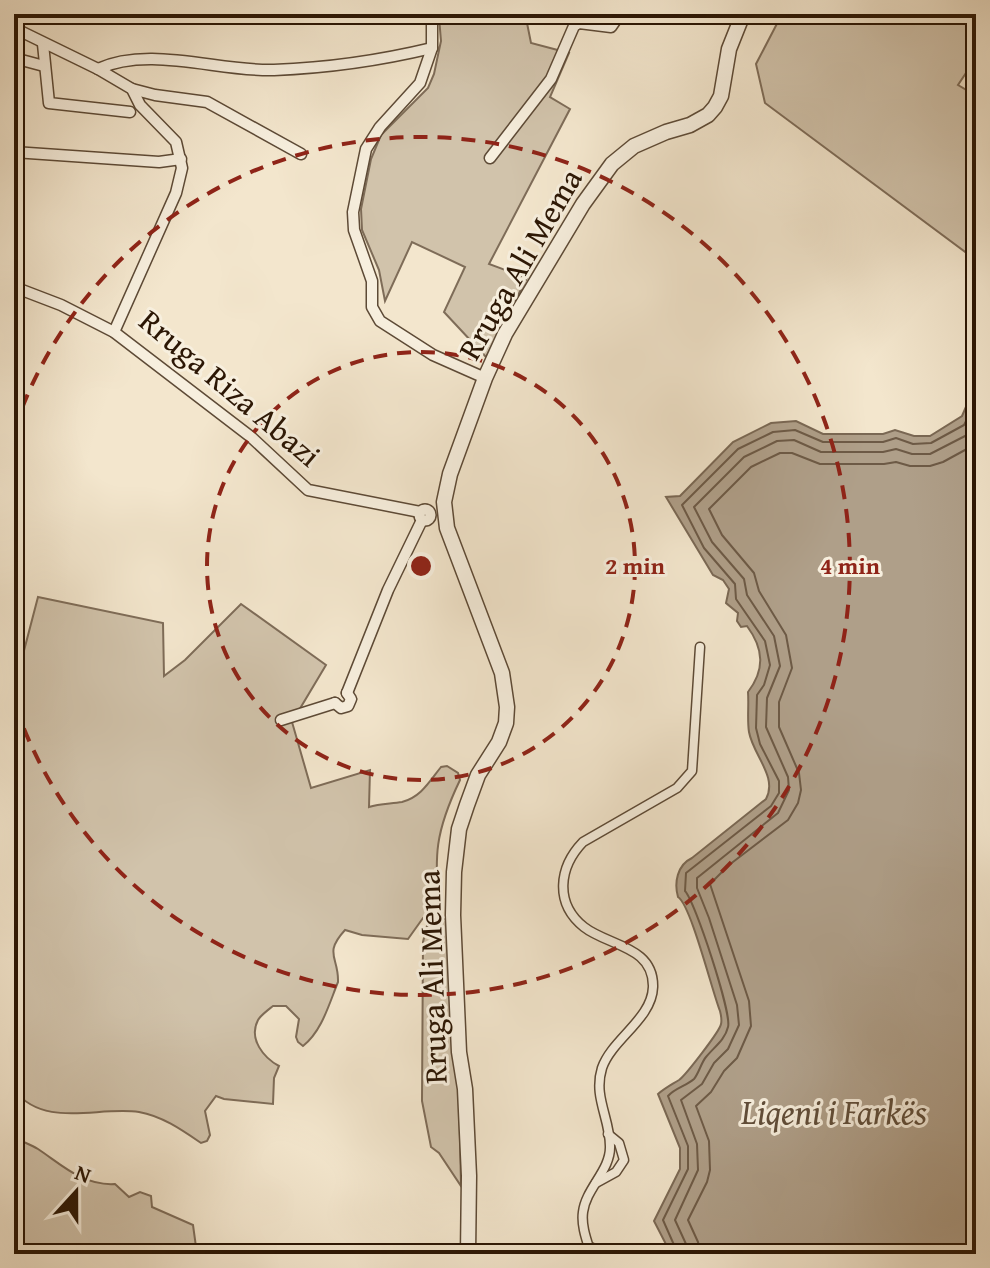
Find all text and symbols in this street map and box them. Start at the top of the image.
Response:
street label: Rruga Ali Mema [446,159,593,368]
street label: Rruga Riza Abazi [129,297,331,478]
text: 2 min [605,548,665,583]
text: 4 min [820,548,880,583]
centre of rings [407,552,435,580]
street label: Rruga Ali Mema [404,869,459,1085]
water label: Liqeni i Farkës [740,1087,928,1136]
north arrow [36,1152,116,1232]
text: N [71,1156,96,1191]

